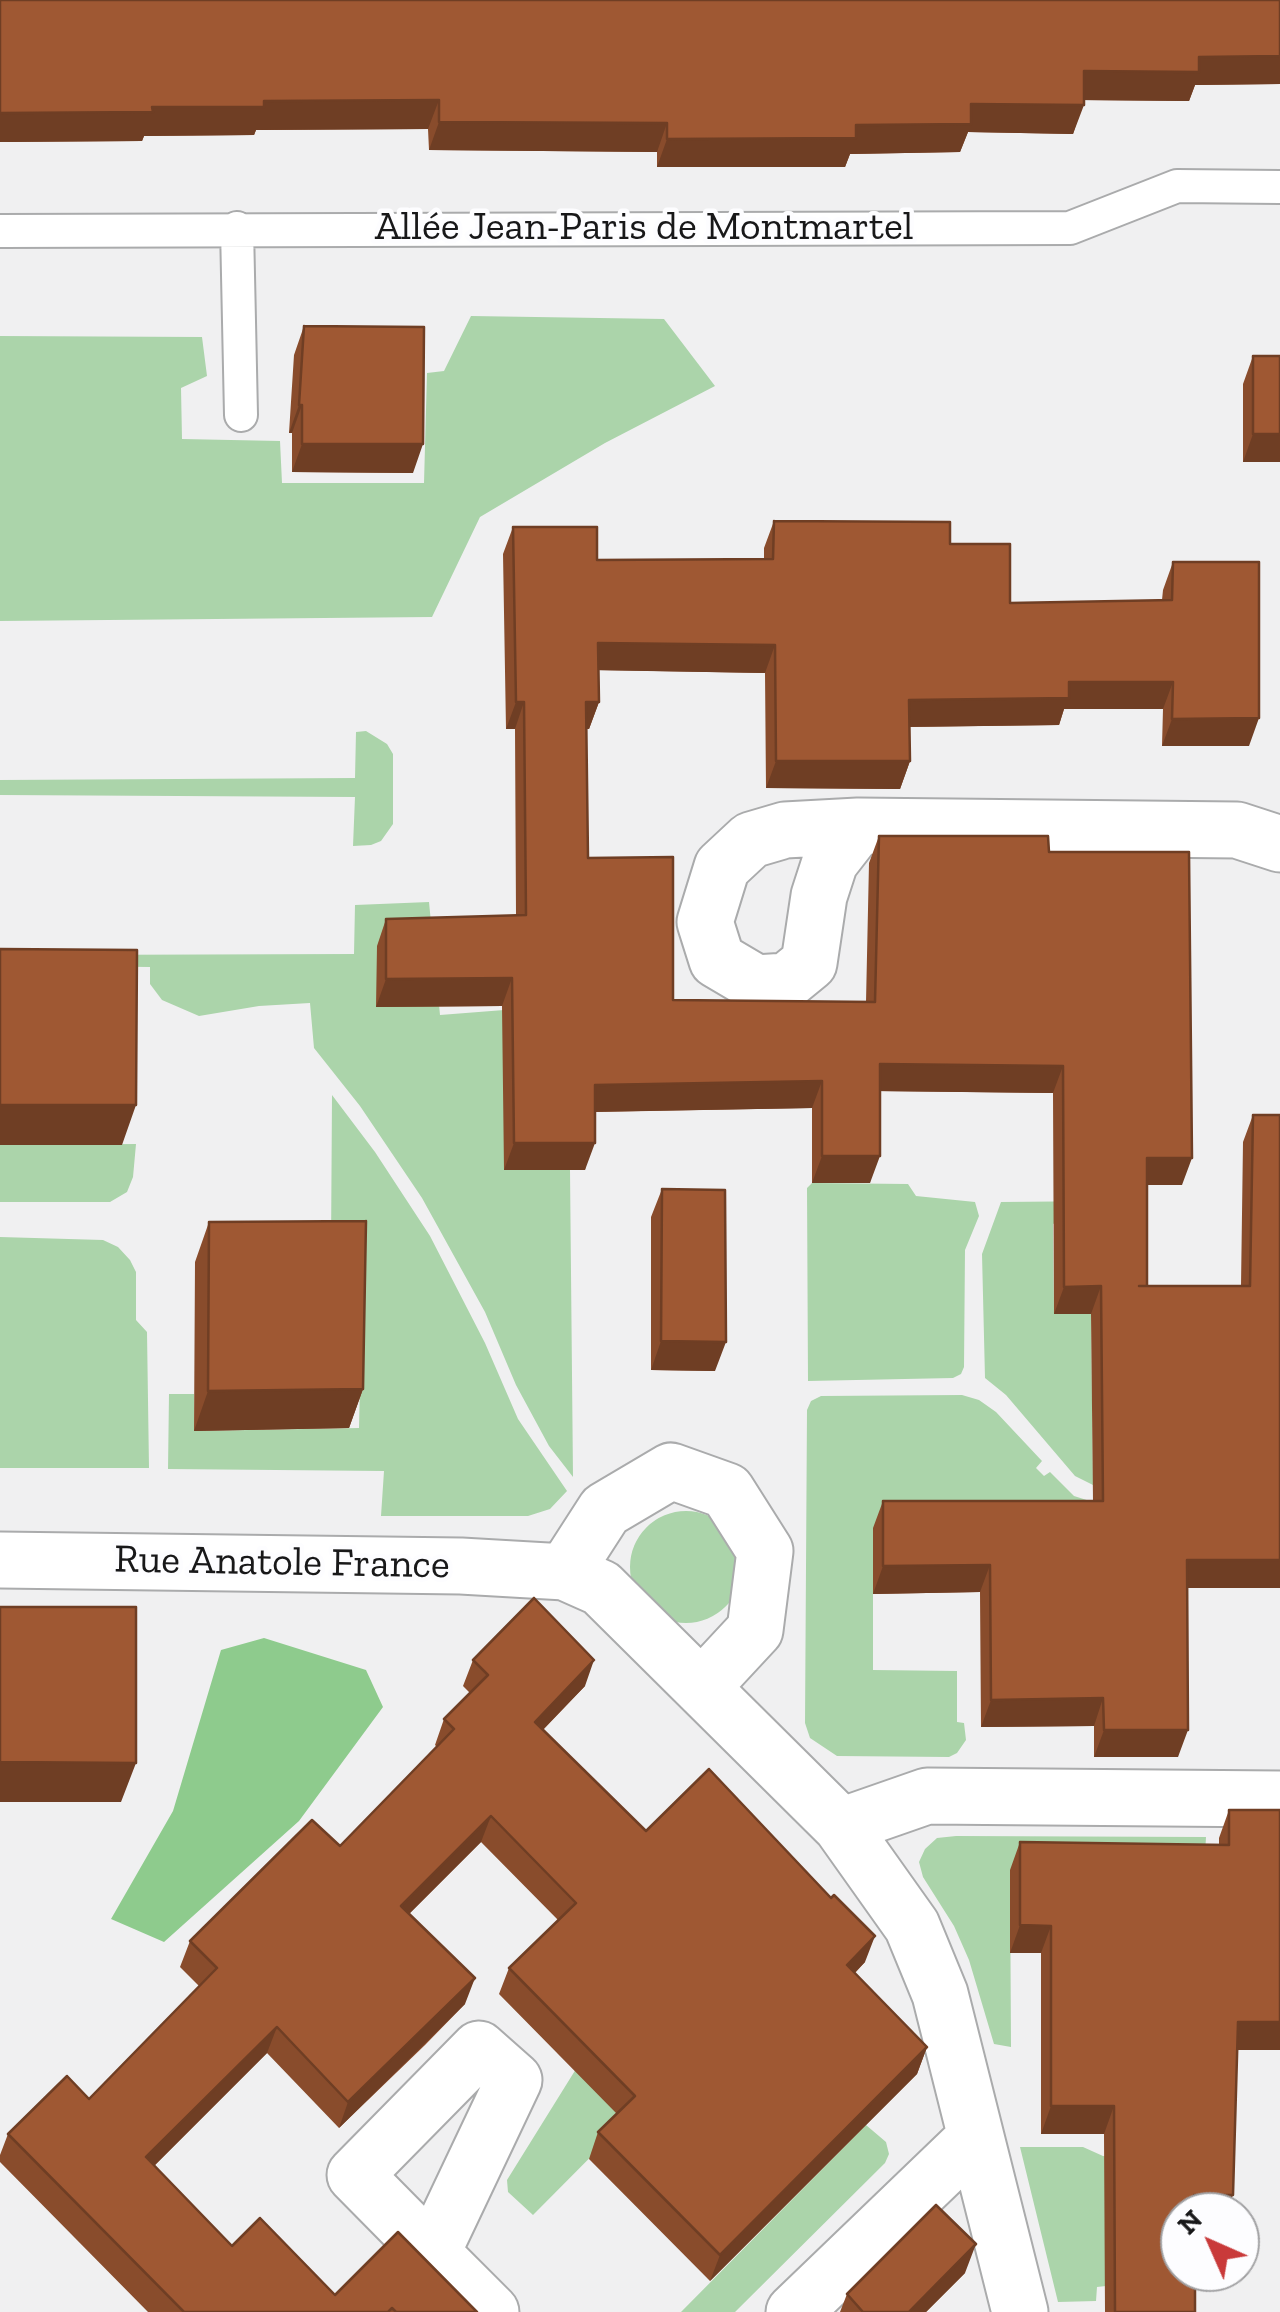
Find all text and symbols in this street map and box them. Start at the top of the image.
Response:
street label: Allée Jean-Paris de Montmartel [375,204,913,252]
street label: Rue Anatole France [114,1536,450,1590]
north arrow [1160,2192,1260,2292]
text: N [1171,2203,1209,2241]

